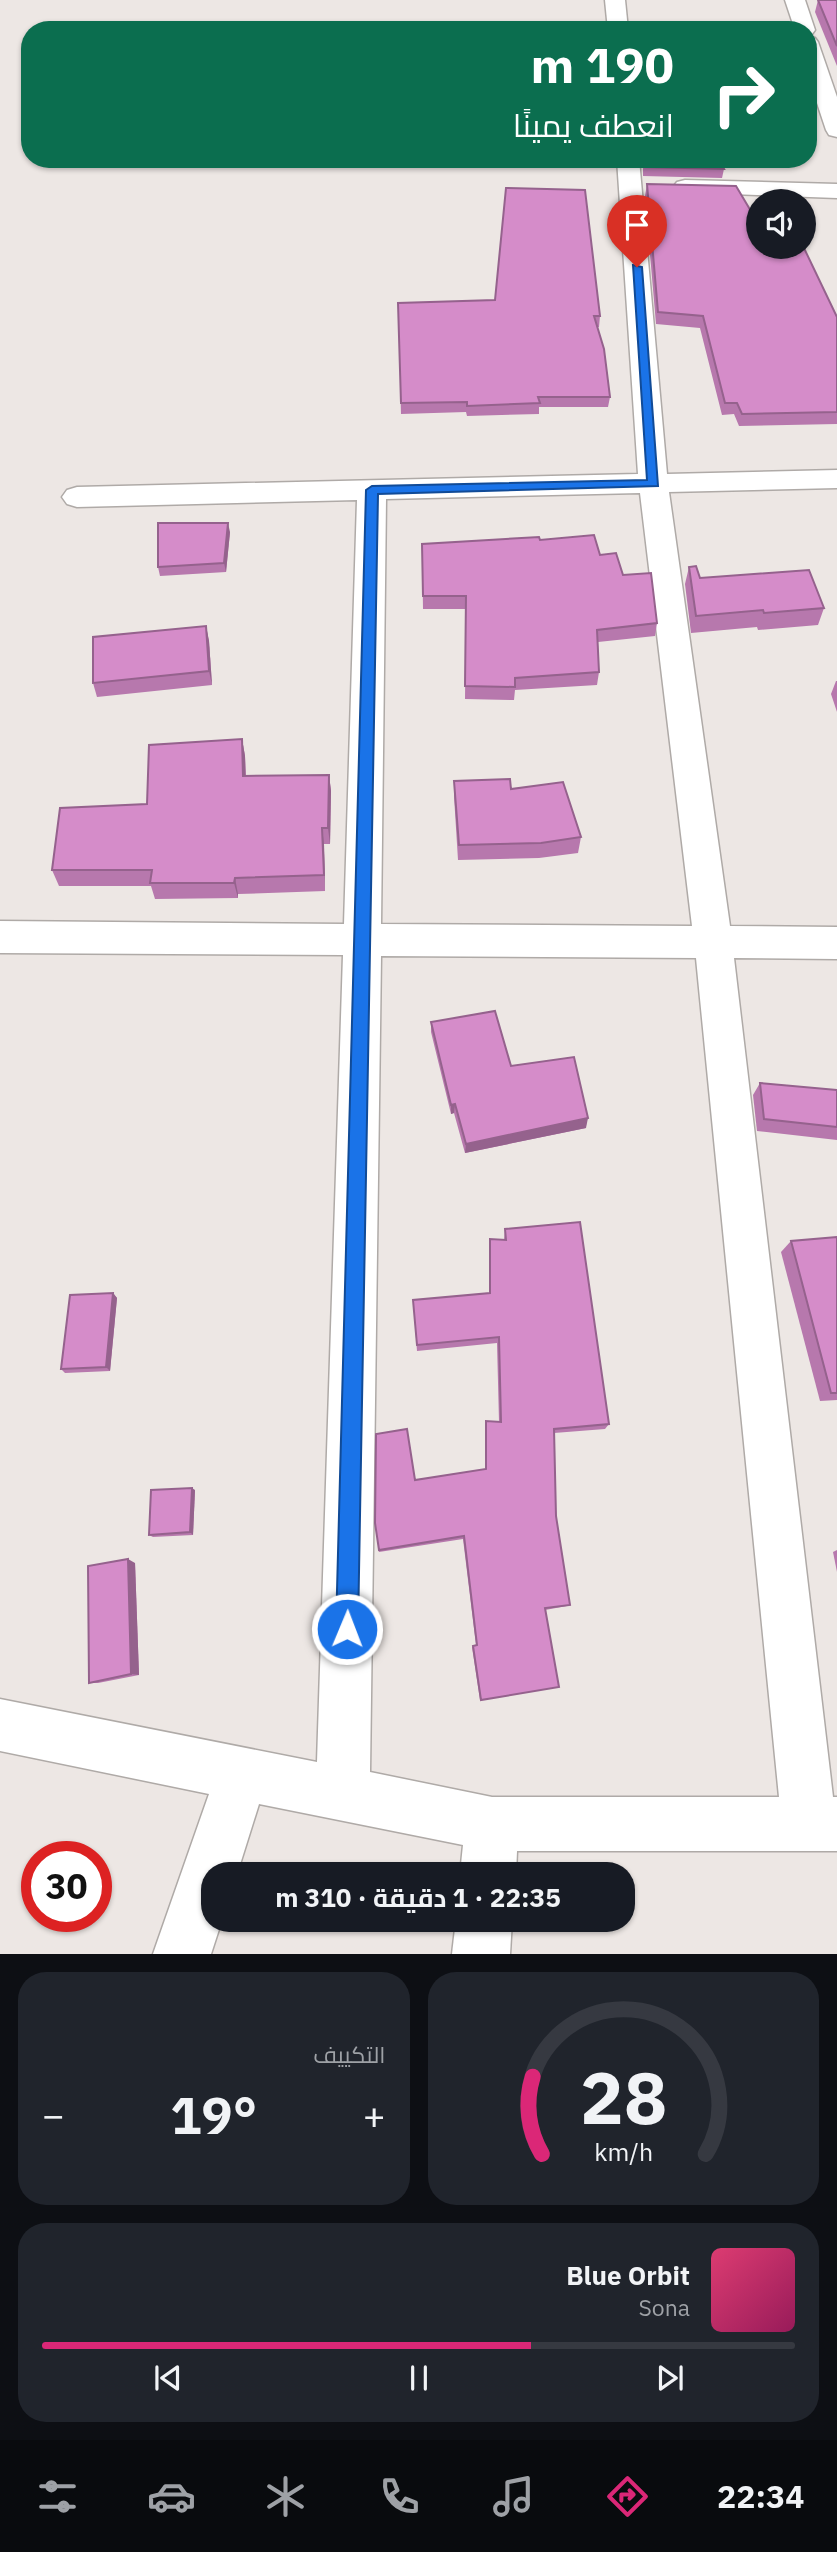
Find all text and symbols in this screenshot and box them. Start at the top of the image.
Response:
text: 190 m [530,33,674,96]
icon: right [698,49,789,140]
text: انعطف يمينًا [513,104,674,146]
map controls [746,189,816,259]
button: sound [746,189,816,259]
pin [607,195,667,267]
icon: arrive [618,206,656,244]
position arrow [310,1592,384,1666]
speed limit sign: 30 [21,1841,112,1932]
text: 22:35 · 1 دقيقة · 310 m [275,1880,561,1914]
text: التكييف [313,2039,386,2069]
text: 28 [580,2050,667,2145]
text: 19° [170,2081,257,2148]
text: − [42,2090,65,2139]
text: + [363,2090,386,2139]
text: km/h [594,2135,653,2168]
text: Blue Orbit [566,2258,690,2292]
text: Sona [638,2292,690,2322]
icon: previous [149,2359,187,2397]
icon: pause [400,2359,438,2397]
icon: next [651,2359,689,2397]
icon: filters [33,2472,82,2521]
icon: car [147,2472,196,2521]
icon: climate [261,2472,310,2521]
icon: phone [375,2472,424,2521]
icon: music [489,2472,538,2521]
icon: directions [603,2472,652,2521]
text: 22:34 [717,2475,804,2517]

